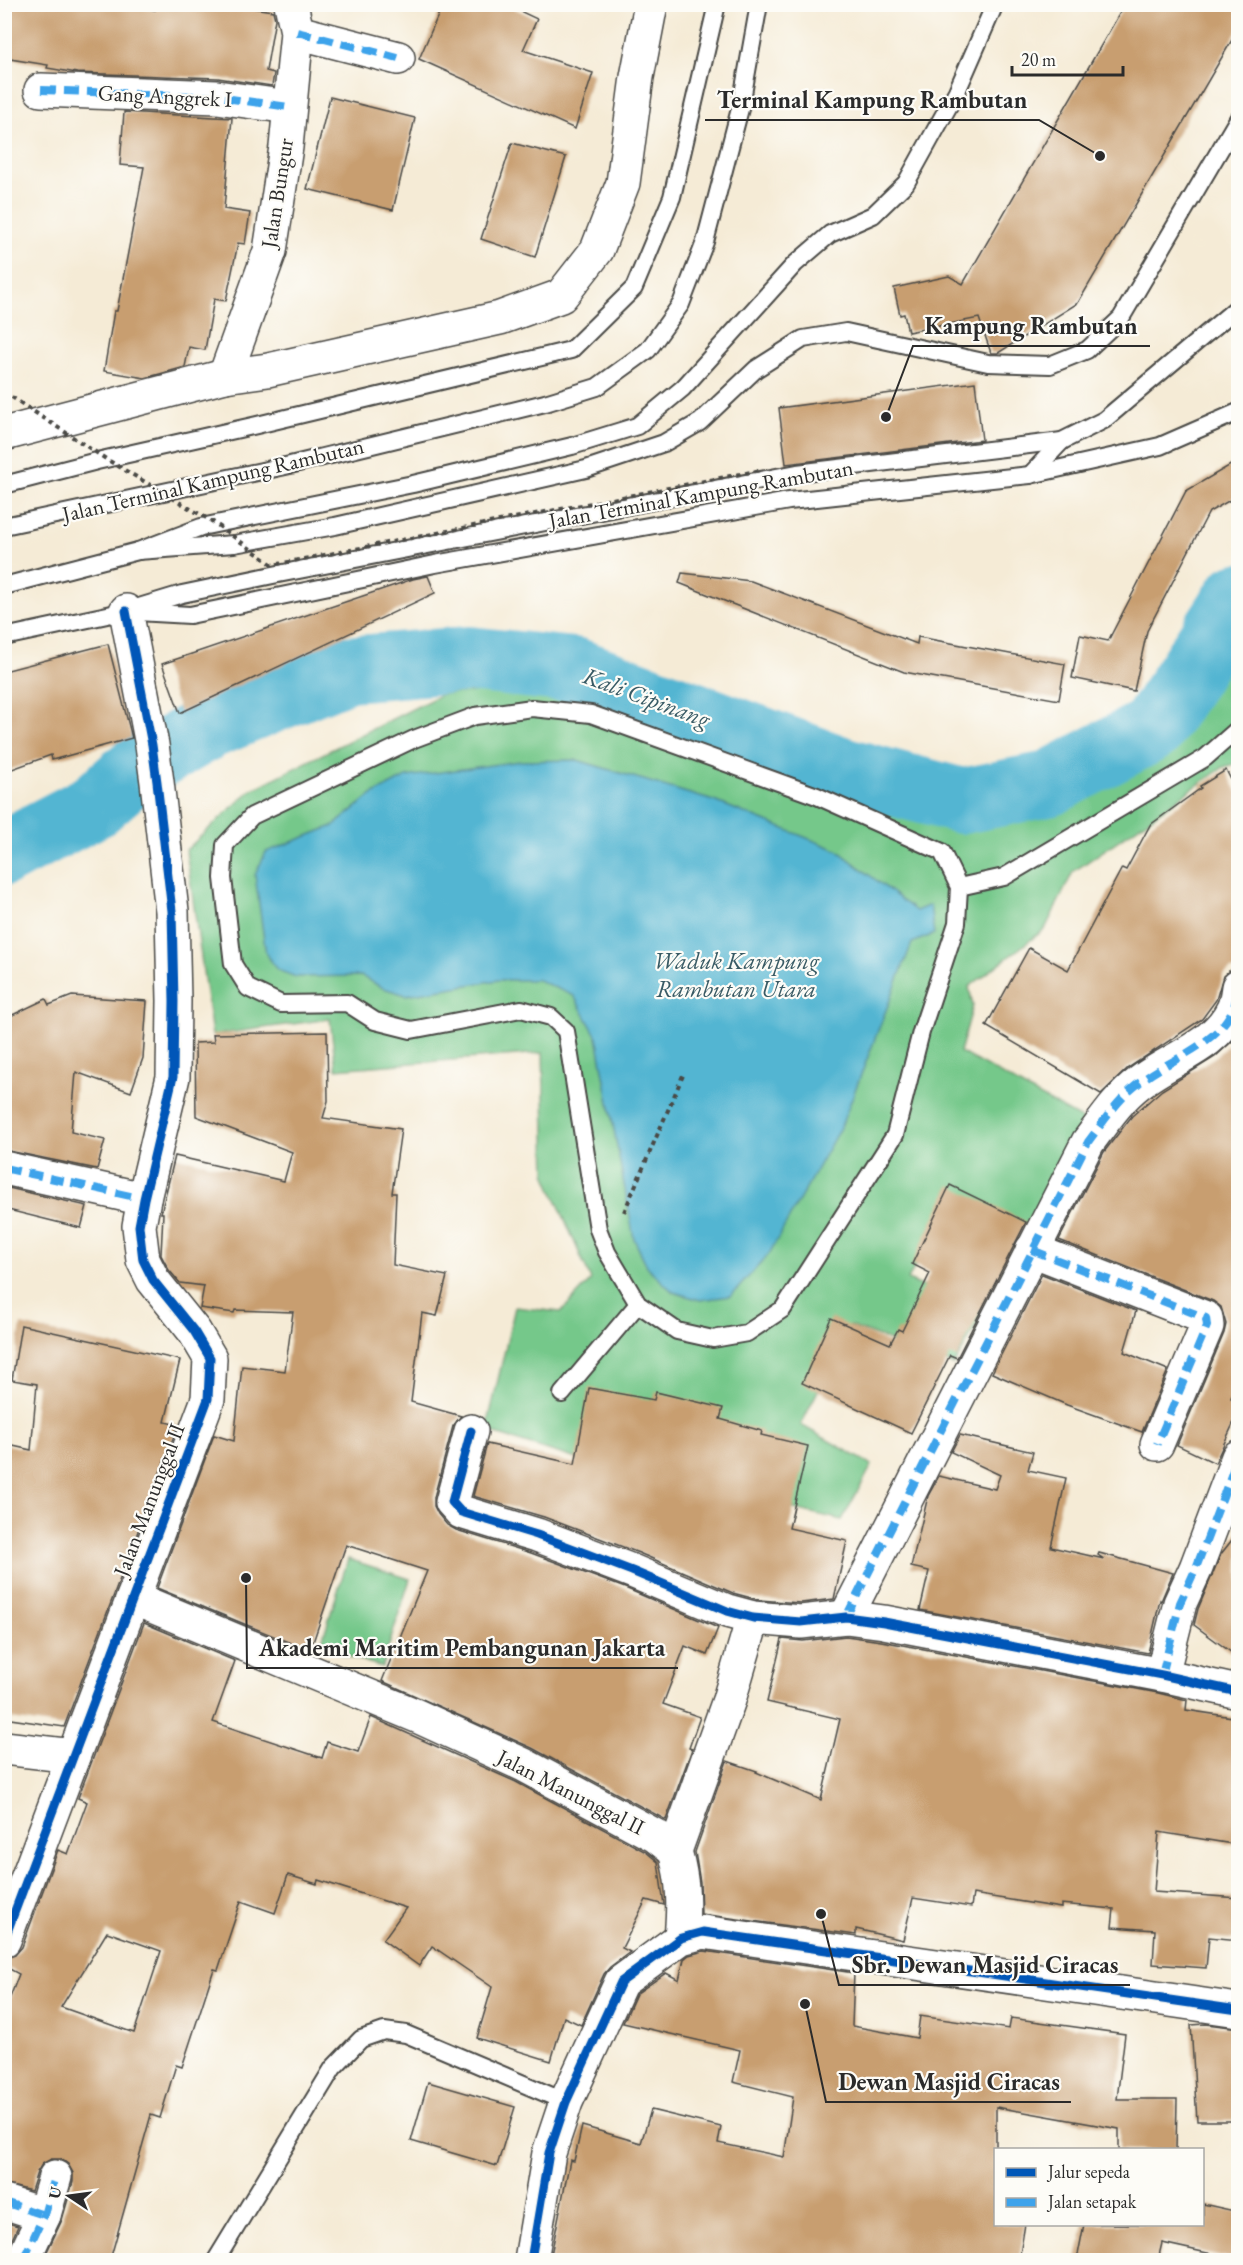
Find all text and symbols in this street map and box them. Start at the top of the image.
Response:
scale bar [1012,39,1123,77]
text: 20 m [1021,48,1056,71]
street label: Gang Anggrek I [97,78,233,114]
callout: Terminal Kampung Rambutan [705,78,1039,120]
text: Terminal Kampung Rambutan [717,84,1028,116]
street label: Jalan Bungur [254,135,300,252]
callout: Kampung Rambutan [913,304,1150,346]
text: Kampung Rambutan [924,310,1138,342]
street label: Jalan Terminal Kampung Rambutan [57,431,367,529]
street label: Jalan Terminal Kampung Rambutan [545,453,856,535]
water label: Kali Cipinang [579,659,715,735]
water label: Waduk Kampung Rambutan Utara [653,945,820,1004]
street label: Jalan Manunggal II [106,1419,192,1583]
callout: Akademi Maritim Pembangunan Jakarta [247,1626,678,1668]
text: Akademi Maritim Pembangunan Jakarta [258,1632,666,1664]
street label: Jalan Manunggal II [491,1741,650,1842]
callout: Sbr. Dewan Masjid Ciracas [839,1943,1130,1985]
text: Sbr. Dewan Masjid Ciracas [852,1949,1118,1981]
callout: Dewan Masjid Ciracas [826,2060,1071,2102]
text: Dewan Masjid Ciracas [838,2066,1060,2098]
legend [994,2148,1204,2226]
text: Jalur sepeda [1046,2160,1131,2183]
north arrow [39,2166,99,2226]
text: U [43,2184,66,2201]
text: Jalan setapak [1046,2190,1137,2213]

